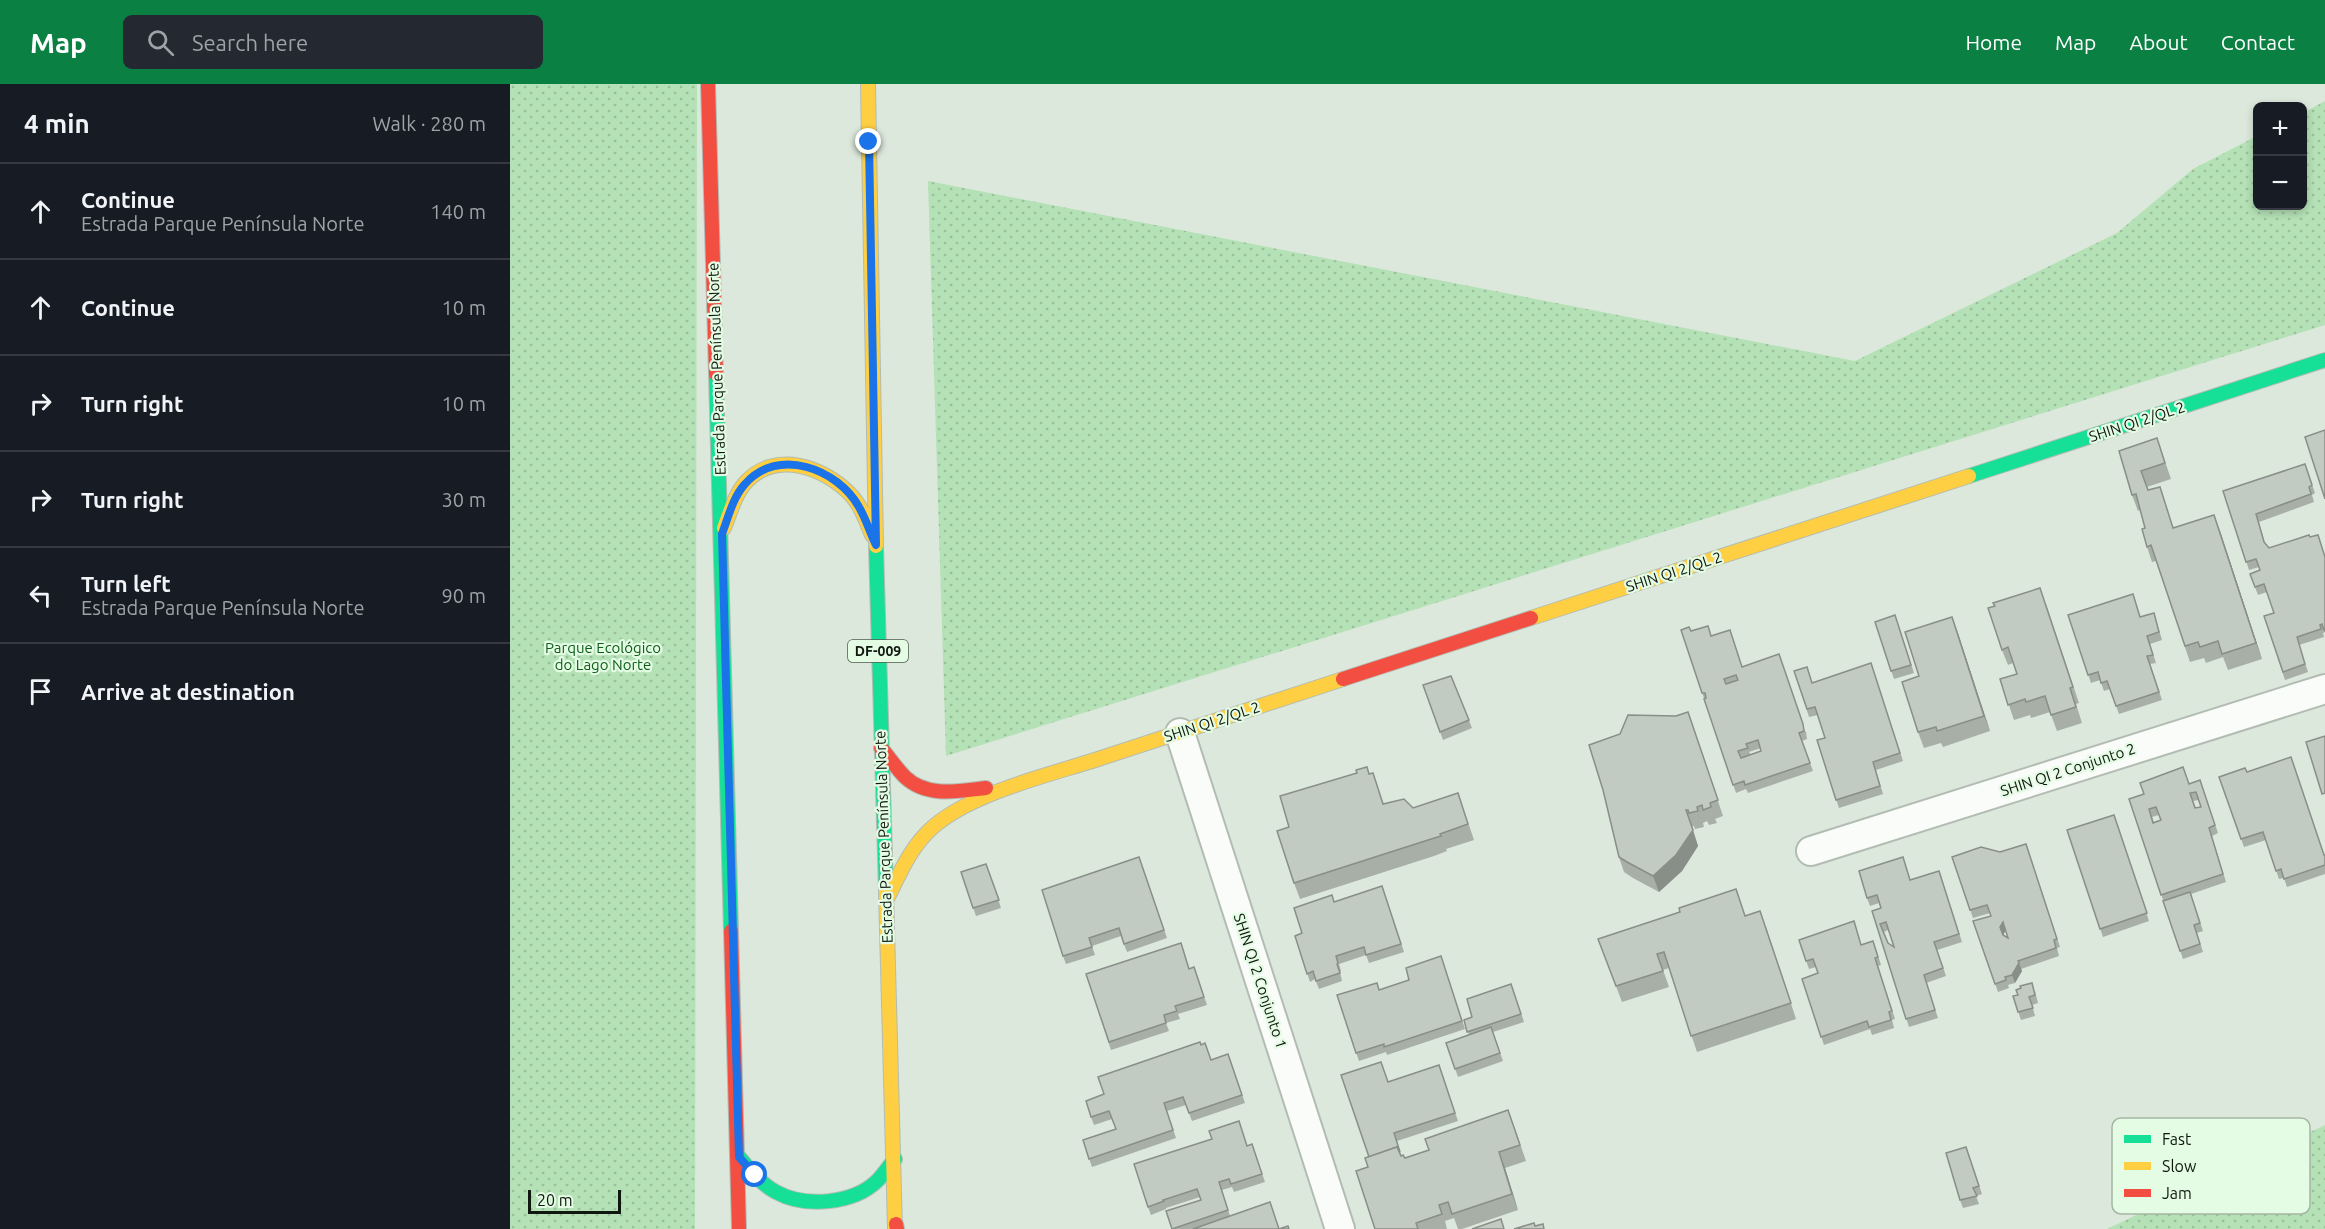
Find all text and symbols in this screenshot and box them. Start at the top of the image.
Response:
search box [123,15,543,69]
icon: search [144,26,177,59]
text: Map [30,27,87,58]
text: Search here [192,30,308,55]
text: Home [1965,30,2022,54]
text: Map [2055,30,2096,54]
text: About [2129,30,2188,54]
text: Contact [2221,30,2295,54]
map controls [2253,102,2307,210]
button: + [2253,102,2307,156]
text: 4 min [24,109,90,138]
text: Walk · 280 m [373,112,486,135]
route end [855,128,881,154]
button: − [2253,156,2307,210]
text: Continue [81,187,175,212]
icon: ahead [24,195,57,228]
text: 140 m [430,200,486,223]
text: Estrada Parque Península Norte [81,212,364,235]
street label: Estrada Parque Península Norte [704,262,729,476]
icon: ahead [24,291,57,324]
text: Continue [81,295,175,320]
text: 10 m [442,296,486,319]
icon: right [24,387,57,420]
text: Turn right [81,391,183,416]
text: 10 m [442,392,486,415]
street label: SHIN QI 2/QL 2 [2087,398,2187,445]
icon: right [24,483,57,516]
text: Turn right [81,487,183,512]
text: 30 m [442,488,486,511]
street label: SHIN QI 2/QL 2 [1624,548,1724,595]
text: Turn left [81,571,171,596]
icon: left [24,579,57,612]
text: 90 m [442,584,486,607]
text: Estrada Parque Península Norte [81,596,364,619]
park label: Parque Ecológico do Lago Norte [545,639,661,673]
road number: DF-009 [848,640,908,662]
icon: arrive [24,675,57,708]
text: Arrive at destination [81,679,295,704]
street label: SHIN QI 2/QL 2 [1162,698,1262,745]
street label: Estrada Parque Península Norte [871,730,896,944]
street label: SHIN QI 2 Conjunto 2 [1998,740,2137,799]
street label: SHIN QI 2 Conjunto 1 [1231,911,1290,1050]
legend [2112,1118,2310,1214]
text: Fast [2162,1130,2192,1148]
text: Slow [2162,1157,2197,1175]
route start [741,1161,767,1187]
text: Jam [2162,1184,2192,1202]
scale bar [528,1187,621,1214]
text: 20 m [537,1191,573,1209]

